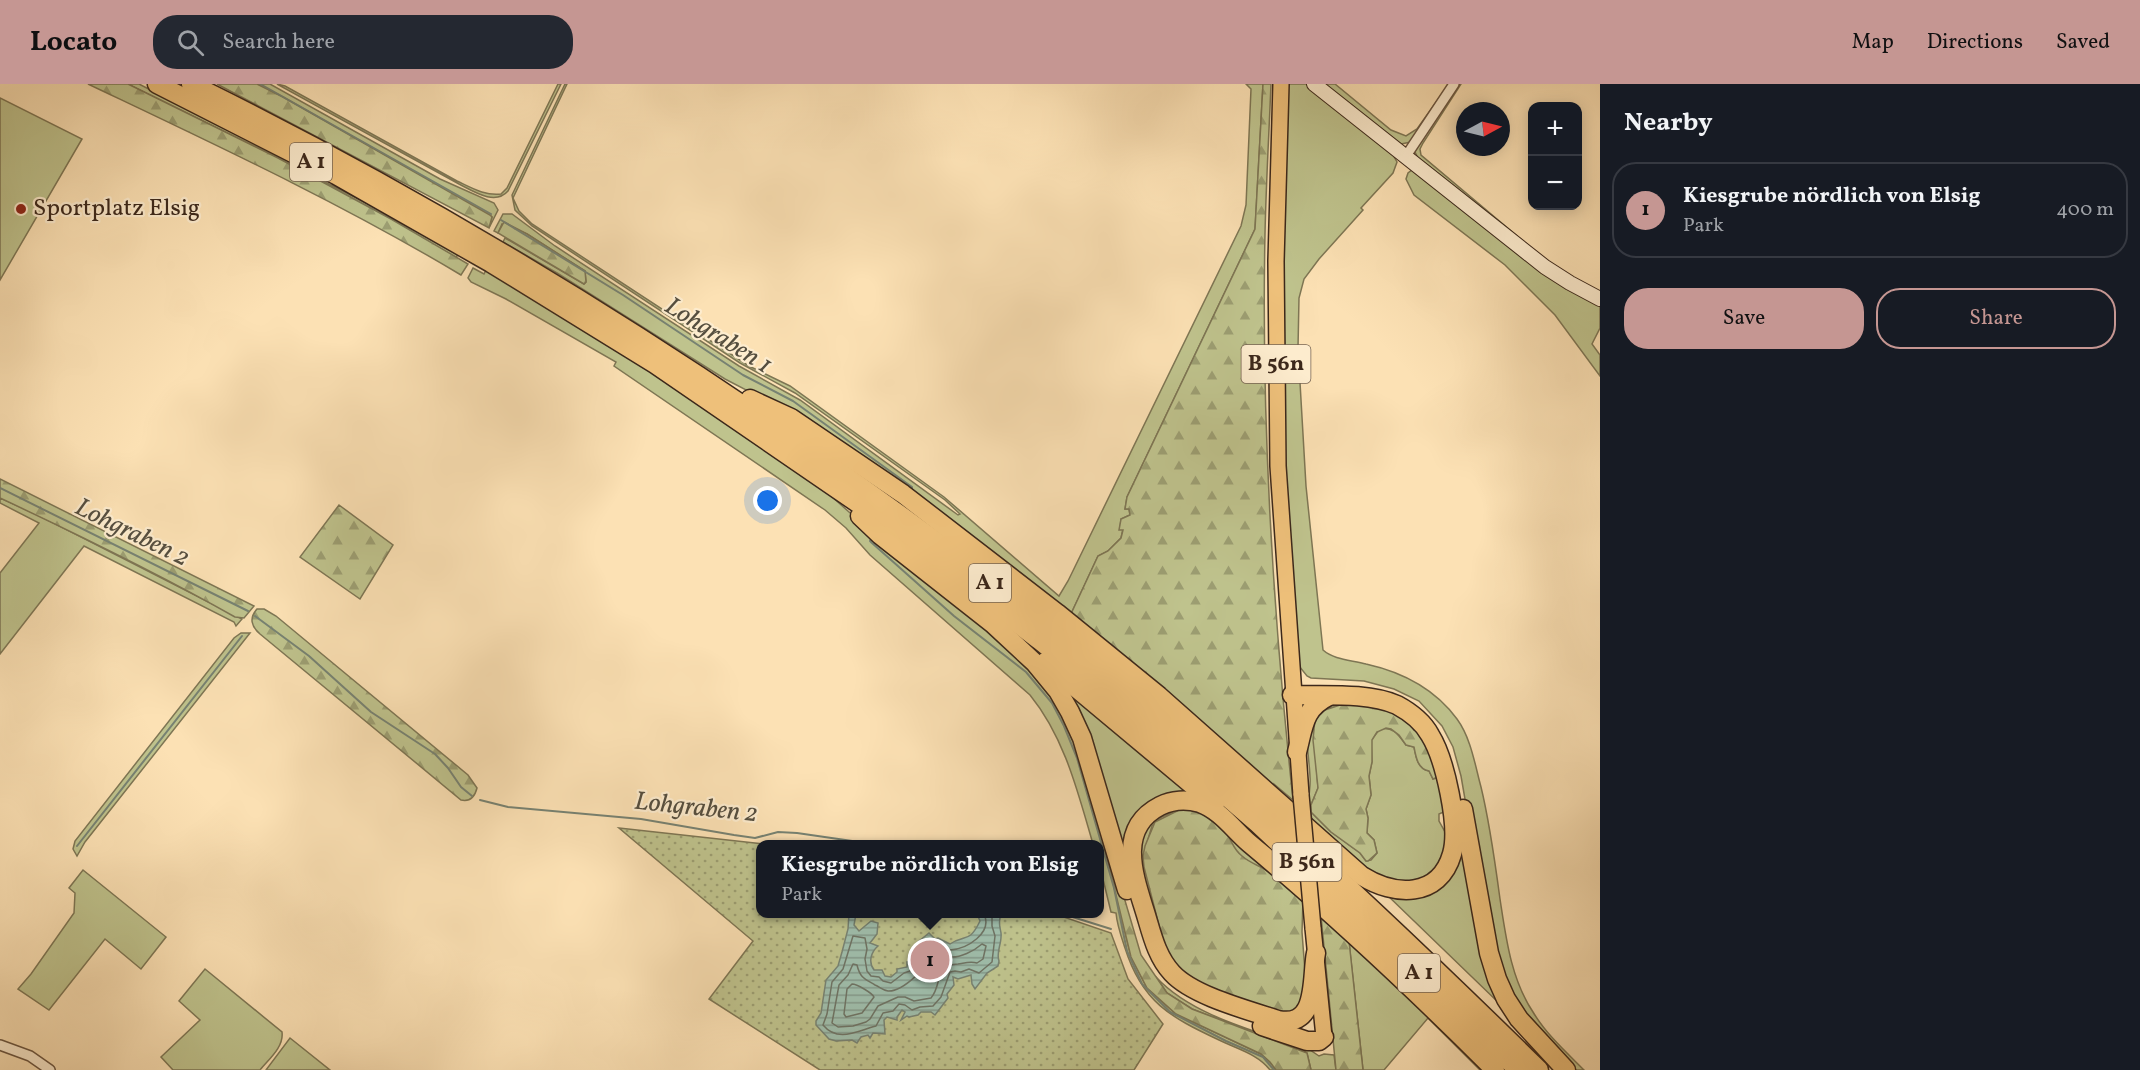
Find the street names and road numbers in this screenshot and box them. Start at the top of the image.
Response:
road number: A 1 [290,143,332,181]
road number: B 56n [1242,345,1310,383]
road number: A 1 [969,564,1011,602]
road number: B 56n [1272,843,1342,881]
road number: A 1 [1398,954,1440,992]

